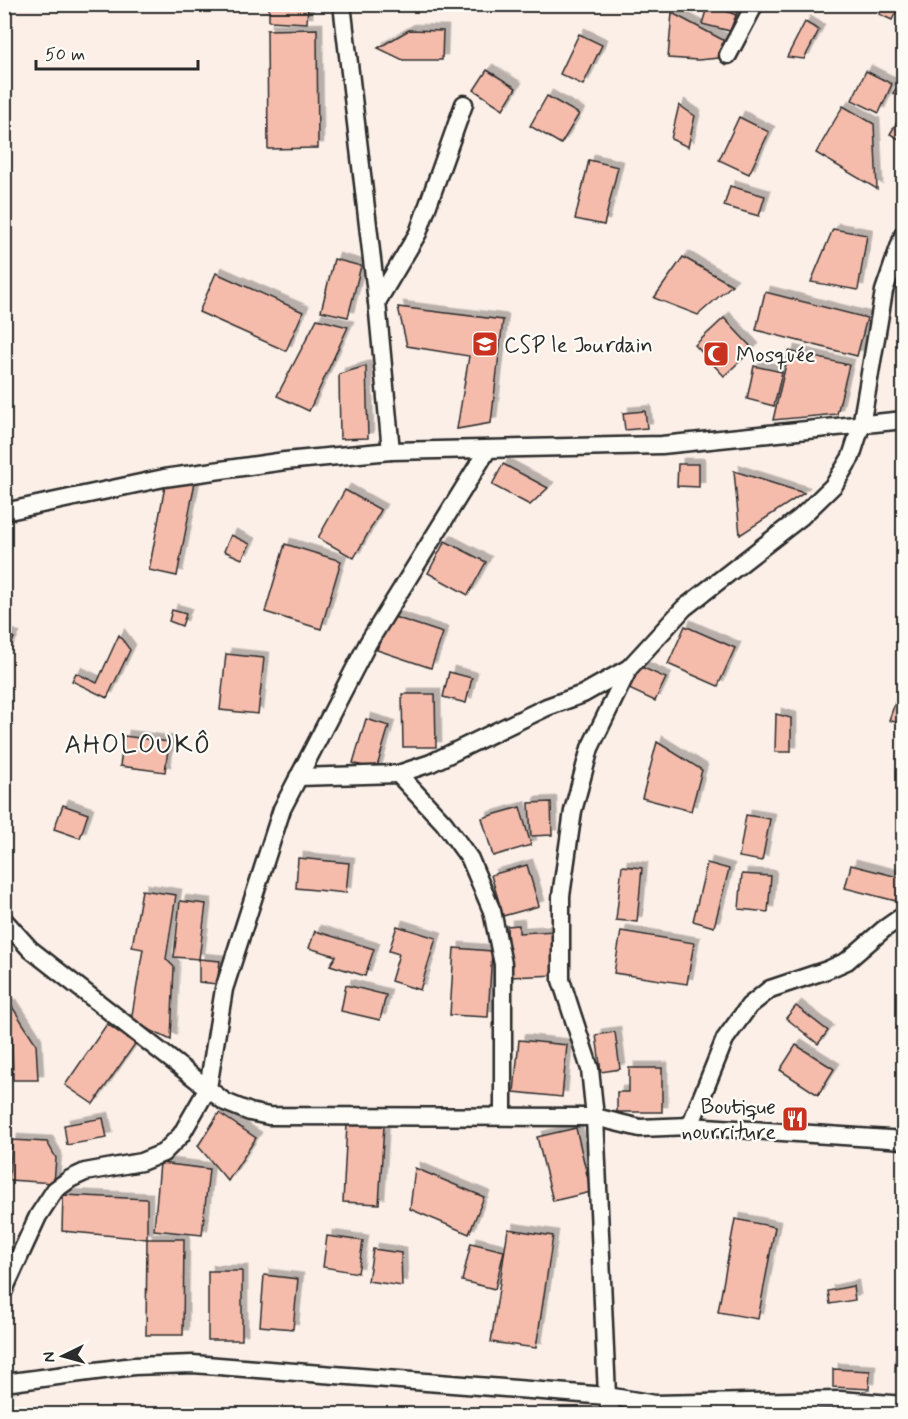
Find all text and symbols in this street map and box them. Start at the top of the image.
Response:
scale bar [36,33,198,71]
text: 50 m [45,43,85,67]
school or university icon: CSP le Jourdain [470,329,500,359]
place label: CSP le Jourdain [504,332,653,360]
mosque icon: Mosquée [701,339,731,369]
place label: Mosquée [736,342,815,370]
district label: AHOLOUKÔ [65,729,212,763]
place label: Boutique nourriture [681,1094,776,1147]
restaurant icon: Boutique nourriture [780,1104,810,1134]
north arrow [33,1326,93,1386]
text: N [39,1351,60,1363]

